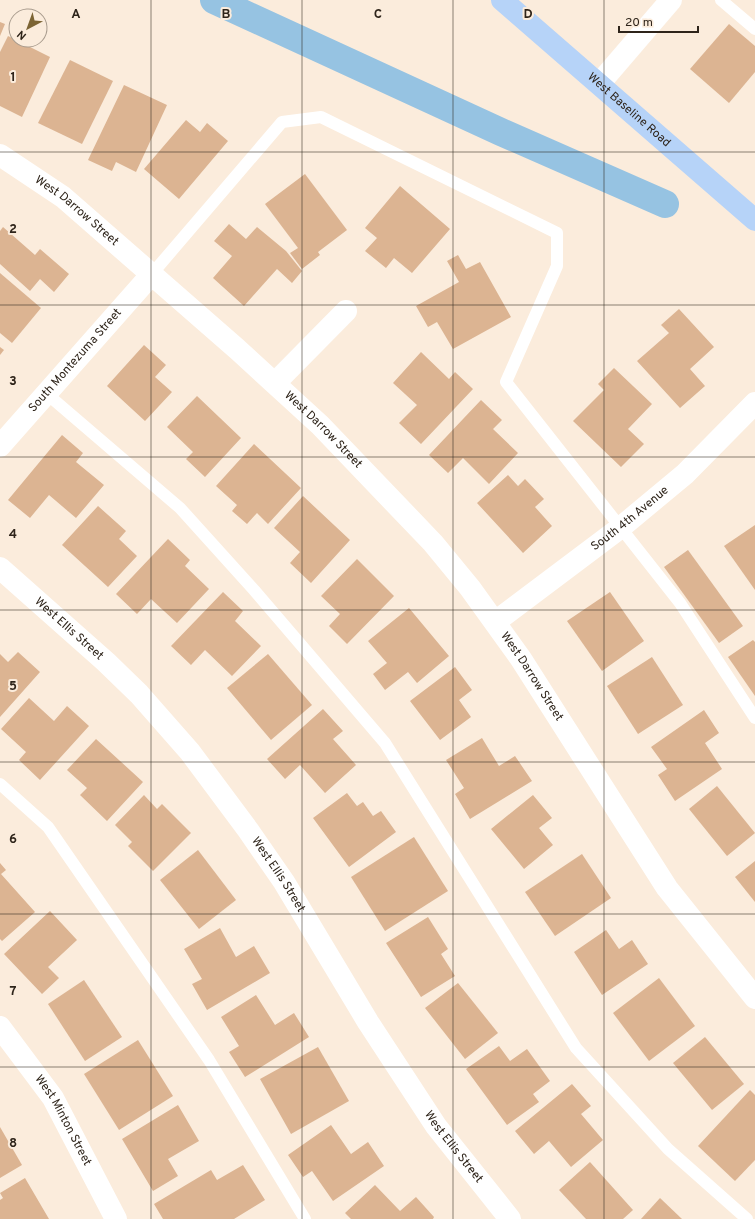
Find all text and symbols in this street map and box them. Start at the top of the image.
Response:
text: A [71,7,81,23]
text: B [222,7,231,23]
text: C [374,7,382,23]
text: D [523,7,533,23]
north arrow [8,8,48,48]
scale bar [619,8,698,34]
text: 20 m [625,15,653,31]
text: N [15,27,30,43]
text: 1 [10,70,16,86]
street label: West Baseline Road [584,70,674,151]
street label: West Darrow Street [32,172,122,250]
text: 2 [9,222,17,238]
street label: South Montezuma Street [25,305,126,416]
text: 3 [9,374,17,390]
street label: West Darrow Street [281,388,366,472]
street label: South 4th Avenue [588,483,672,555]
text: 4 [9,527,17,543]
street label: West Ellis Street [31,594,107,664]
street label: West Darrow Street [496,629,567,724]
text: 5 [9,679,17,695]
text: 6 [9,832,17,848]
street label: West Ellis Street [247,834,309,916]
text: 7 [10,984,17,1000]
street label: West Minton Street [31,1072,95,1169]
street label: West Ellis Street [420,1108,486,1186]
text: 8 [9,1136,17,1152]

